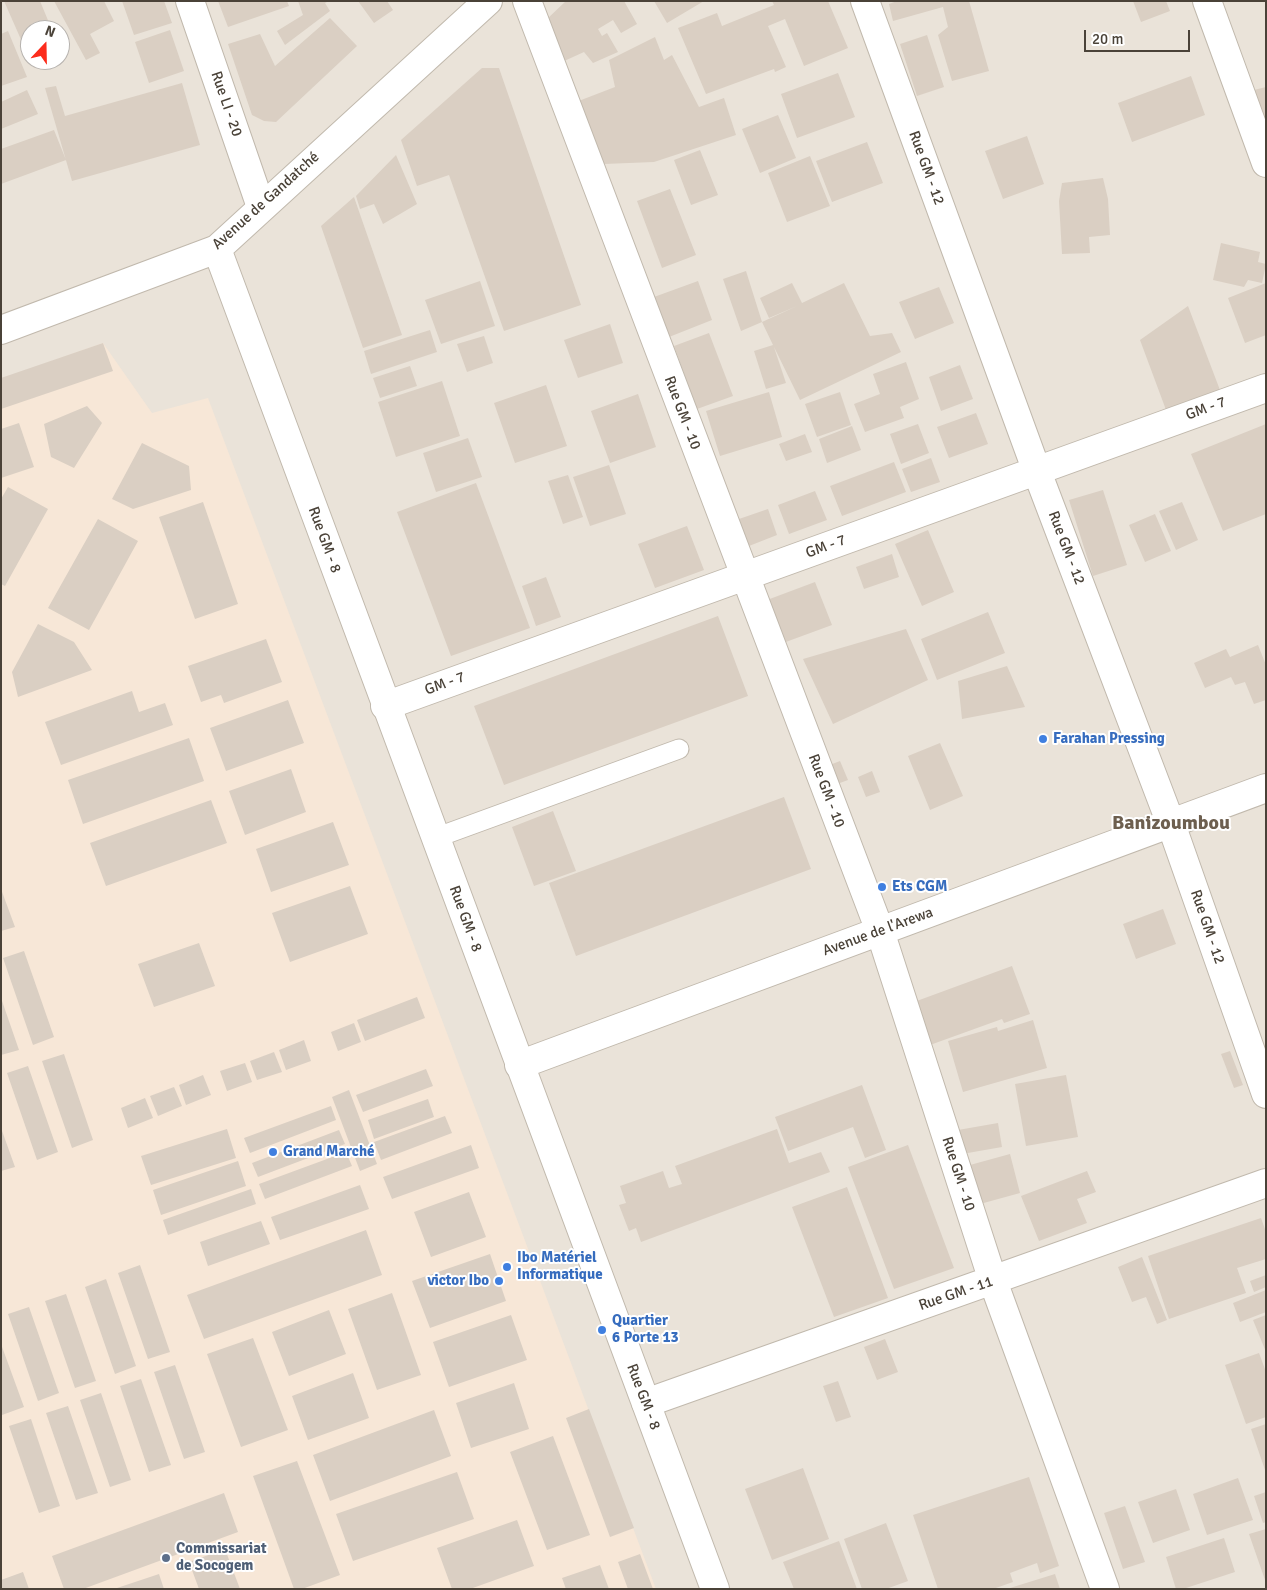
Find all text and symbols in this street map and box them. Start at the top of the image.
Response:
north arrow [20,20,70,70]
scale bar [1087,20,1193,52]
text: N [43,22,58,41]
text: 20 m [1092,30,1123,48]
street label: Rue LI - 20 [206,69,246,139]
street label: Rue GM - 12 [904,129,948,207]
street label: Avenue de Gandatché [209,148,323,254]
street label: Rue GM - 10 [660,374,704,452]
street label: GM - 7 [1183,393,1229,425]
street label: Rue GM - 8 [304,504,344,576]
street label: Rue GM - 12 [1044,509,1088,587]
street label: GM - 7 [803,531,849,563]
street label: GM - 7 [422,668,468,700]
place label: Farahan Pressing [1053,730,1165,748]
marker: Farahan Pressing [1037,733,1049,745]
street label: Rue GM - 10 [804,752,848,830]
district label: Banizoumbou [1112,812,1230,836]
place label: Ets CGM [892,878,947,896]
marker: Ets CGM [876,881,888,893]
street label: Rue GM - 8 [445,883,485,955]
street label: Rue GM - 12 [1186,887,1228,967]
street label: Avenue de l'Arewa [820,904,936,960]
street label: Rue GM - 10 [937,1134,979,1214]
place label: Grand Marché [283,1143,375,1161]
marker: Grand Marché [267,1146,279,1158]
place label: Ibo Matériel Informatique [517,1249,603,1284]
marker: Ibo Matériel Informatique [501,1261,513,1273]
place label: victor Ibo [427,1272,489,1290]
street label: Rue GM - 11 [916,1273,996,1315]
marker: victor Ibo [493,1275,505,1287]
place label: Quartier 6 Porte 13 [612,1312,679,1347]
marker: Quartier 6 Porte 13 [596,1324,608,1336]
street label: Rue GM - 8 [622,1361,664,1433]
place label: Commissariat de Socogem [176,1540,267,1575]
marker: Commissariat de Socogem [160,1552,172,1564]

